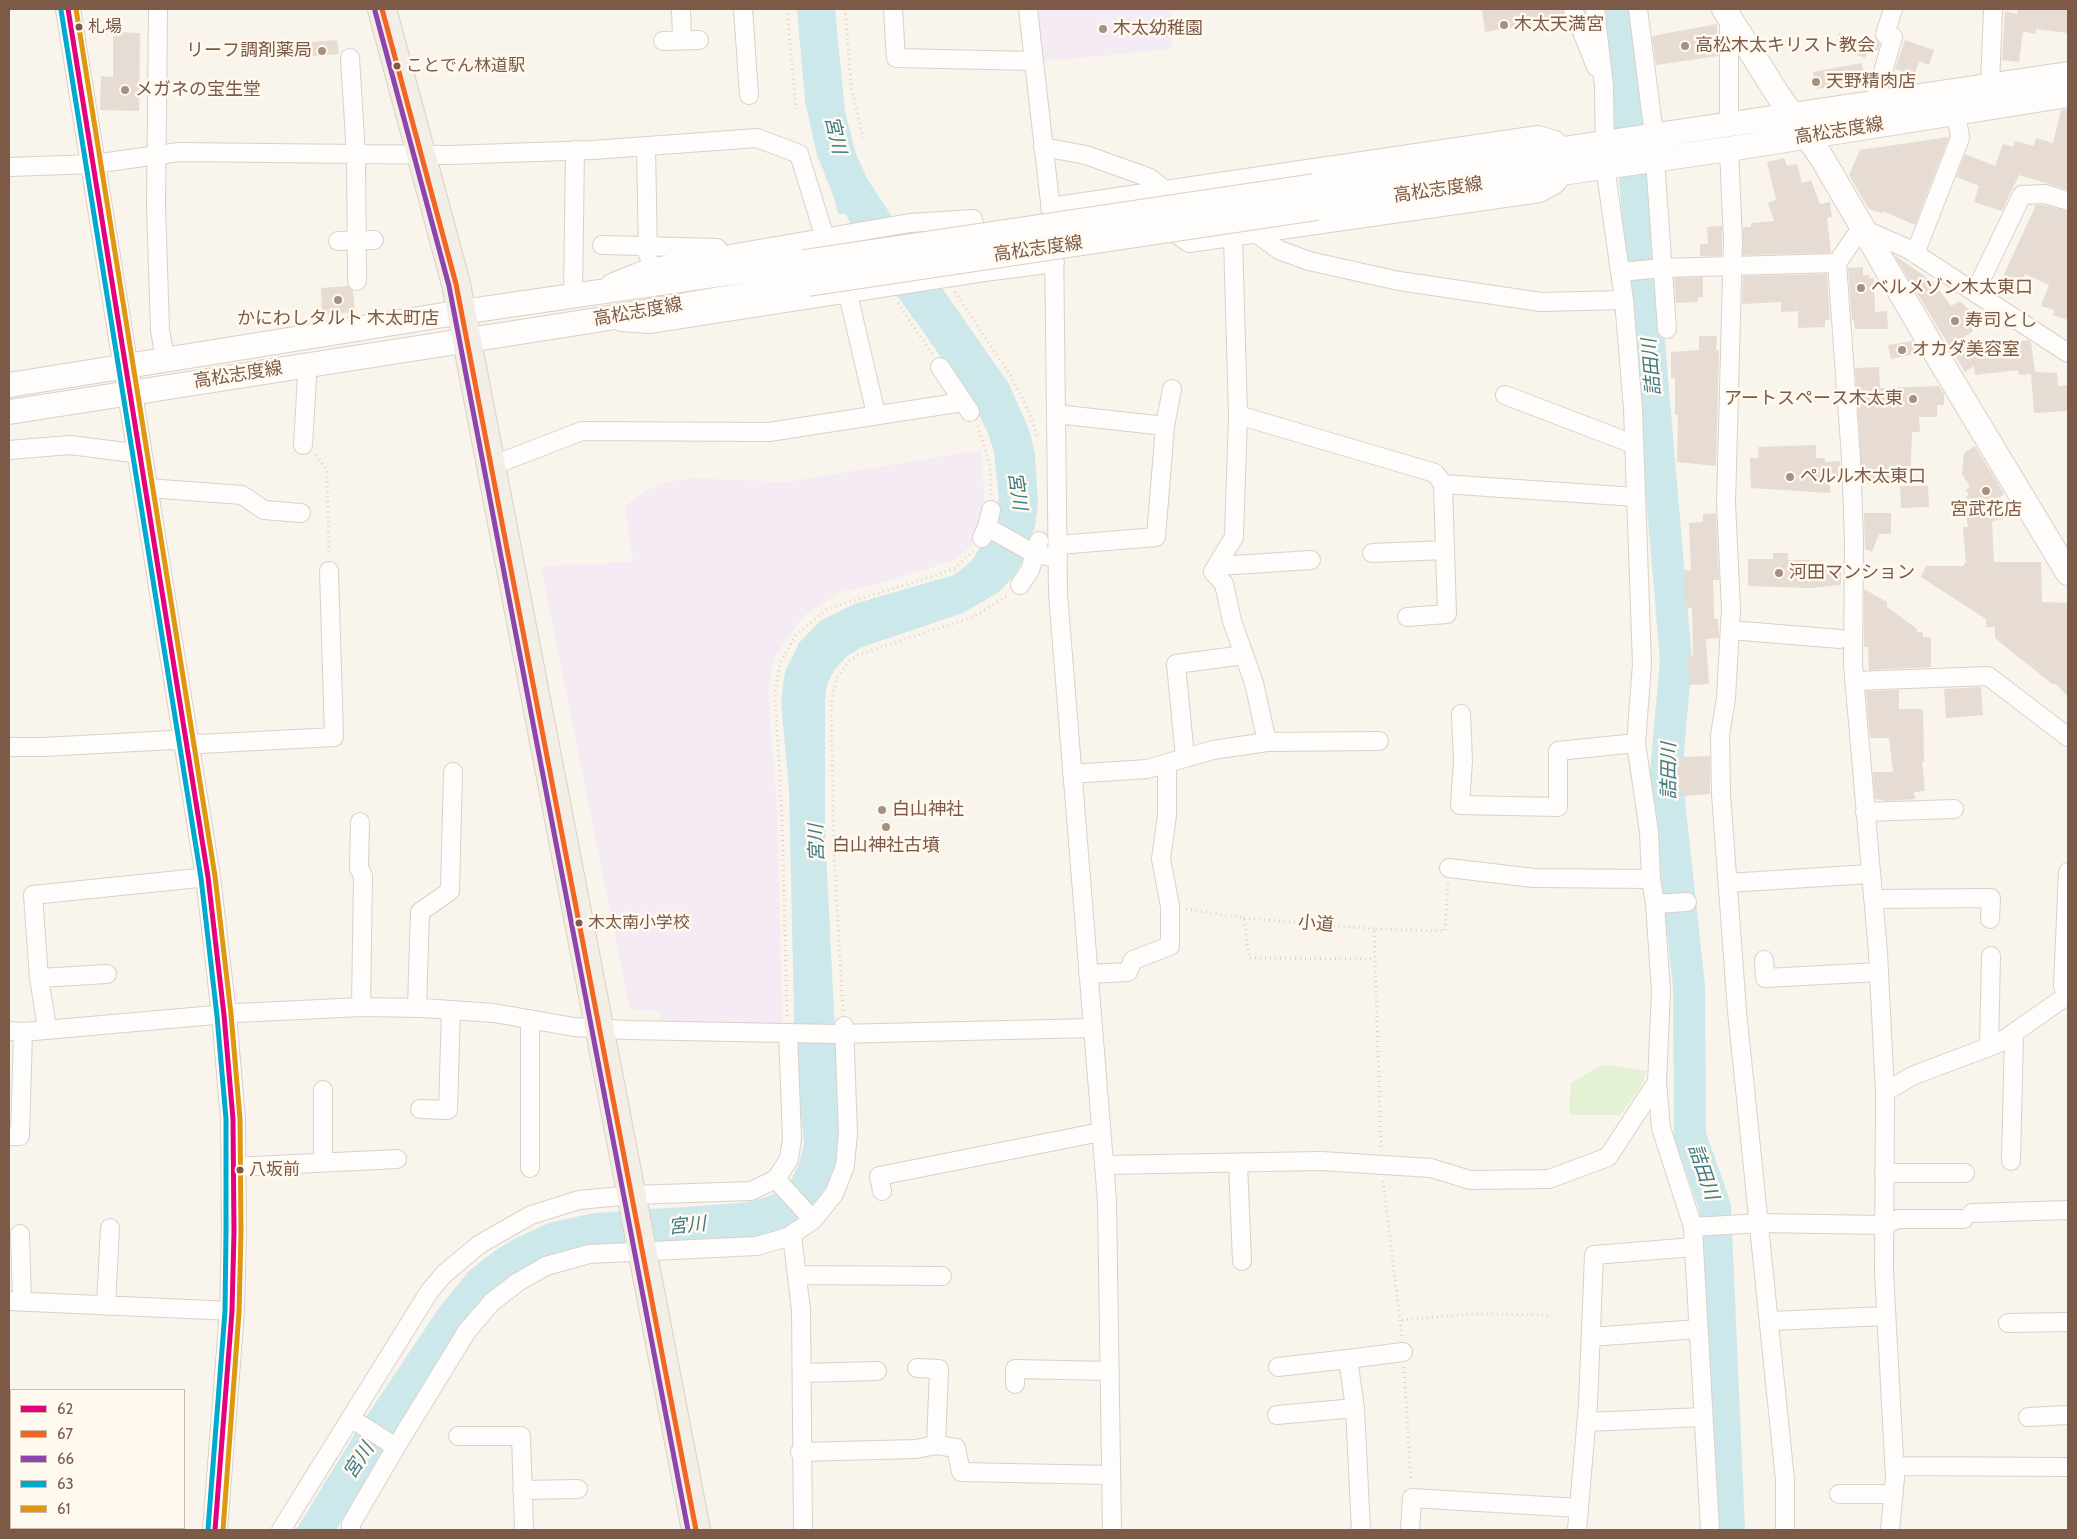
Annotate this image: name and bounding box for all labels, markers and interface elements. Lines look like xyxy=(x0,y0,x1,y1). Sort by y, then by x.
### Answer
place label: 木太天満宮 xyxy=(1514,14,1604,36)
place label: 札場 xyxy=(88,17,122,37)
place label: 木太幼稚園 xyxy=(1113,18,1203,40)
marker: 木太天満宮 xyxy=(1498,19,1510,31)
marker: 札場 xyxy=(74,22,84,32)
marker: 木太幼稚園 xyxy=(1097,23,1109,35)
place label: 高松木太キリスト教会 xyxy=(1695,35,1875,57)
place label: リーフ調剤薬局 xyxy=(186,40,312,62)
marker: 高松木太キリスト教会 xyxy=(1679,40,1691,52)
marker: リーフ調剤薬局 xyxy=(316,45,328,57)
place label: ことでん林道駅 xyxy=(406,56,525,76)
marker: ことでん林道駅 xyxy=(392,61,402,71)
place label: 天野精肉店 xyxy=(1826,71,1916,93)
marker: 天野精肉店 xyxy=(1810,76,1822,88)
place label: メガネの宝生堂 xyxy=(135,79,261,101)
marker: メガネの宝生堂 xyxy=(119,84,131,96)
street label: 高松志度線 xyxy=(1793,113,1885,149)
water label: 宮川 xyxy=(820,114,850,156)
street label: 高松志度線 xyxy=(1392,173,1484,207)
street label: 高松志度線 xyxy=(992,232,1084,266)
place label: ベルメゾン木太東口 xyxy=(1871,277,2033,299)
marker: ベルメゾン木太東口 xyxy=(1855,282,1867,294)
marker: かにわしタルト 木太町店 xyxy=(332,294,344,306)
street label: 高松志度線 xyxy=(592,294,684,330)
place label: かにわしタルト 木太町店 xyxy=(237,308,439,330)
place label: 寿司とし xyxy=(1965,310,2037,332)
marker: 寿司とし xyxy=(1949,315,1961,327)
water label: 詰田川 xyxy=(1638,338,1666,396)
place label: オカダ美容室 xyxy=(1912,339,2020,361)
marker: オカダ美容室 xyxy=(1896,344,1908,356)
street label: 高松志度線 xyxy=(192,357,284,393)
place label: アートスペース木太東 xyxy=(1724,388,1903,410)
marker: アートスペース木太東 xyxy=(1907,393,1919,405)
place label: ペルル木太東口 xyxy=(1800,466,1926,488)
water label: 宮川 xyxy=(1003,471,1031,511)
marker: ペルル木太東口 xyxy=(1784,471,1796,483)
marker: 宮武花店 xyxy=(1980,485,1992,497)
place label: 宮武花店 xyxy=(1950,499,2022,521)
place label: 河田マンション xyxy=(1789,562,1915,584)
marker: 河田マンション xyxy=(1773,567,1785,579)
water label: 詰田川 xyxy=(1658,743,1680,799)
place label: 白山神社 xyxy=(892,799,964,821)
marker: 白山神社 xyxy=(876,804,888,816)
marker: 白山神社古墳 xyxy=(880,821,892,833)
water label: 宮川 xyxy=(805,824,829,862)
place label: 白山神社古墳 xyxy=(832,835,940,857)
street label: 小道 xyxy=(1297,912,1335,936)
place label: 木太南小学校 xyxy=(588,913,690,933)
marker: 木太南小学校 xyxy=(574,918,584,928)
water label: 詰田川 xyxy=(1683,1141,1723,1203)
place label: 八坂前 xyxy=(249,1160,300,1180)
marker: 八坂前 xyxy=(235,1165,245,1175)
water label: 宮川 xyxy=(667,1213,707,1239)
legend xyxy=(10,1389,185,1529)
text: 62 xyxy=(57,1400,73,1418)
text: 67 xyxy=(57,1425,73,1443)
water label: 宮川 xyxy=(339,1439,379,1483)
text: 66 xyxy=(57,1450,74,1468)
text: 63 xyxy=(57,1475,74,1493)
text: 61 xyxy=(57,1500,70,1518)

